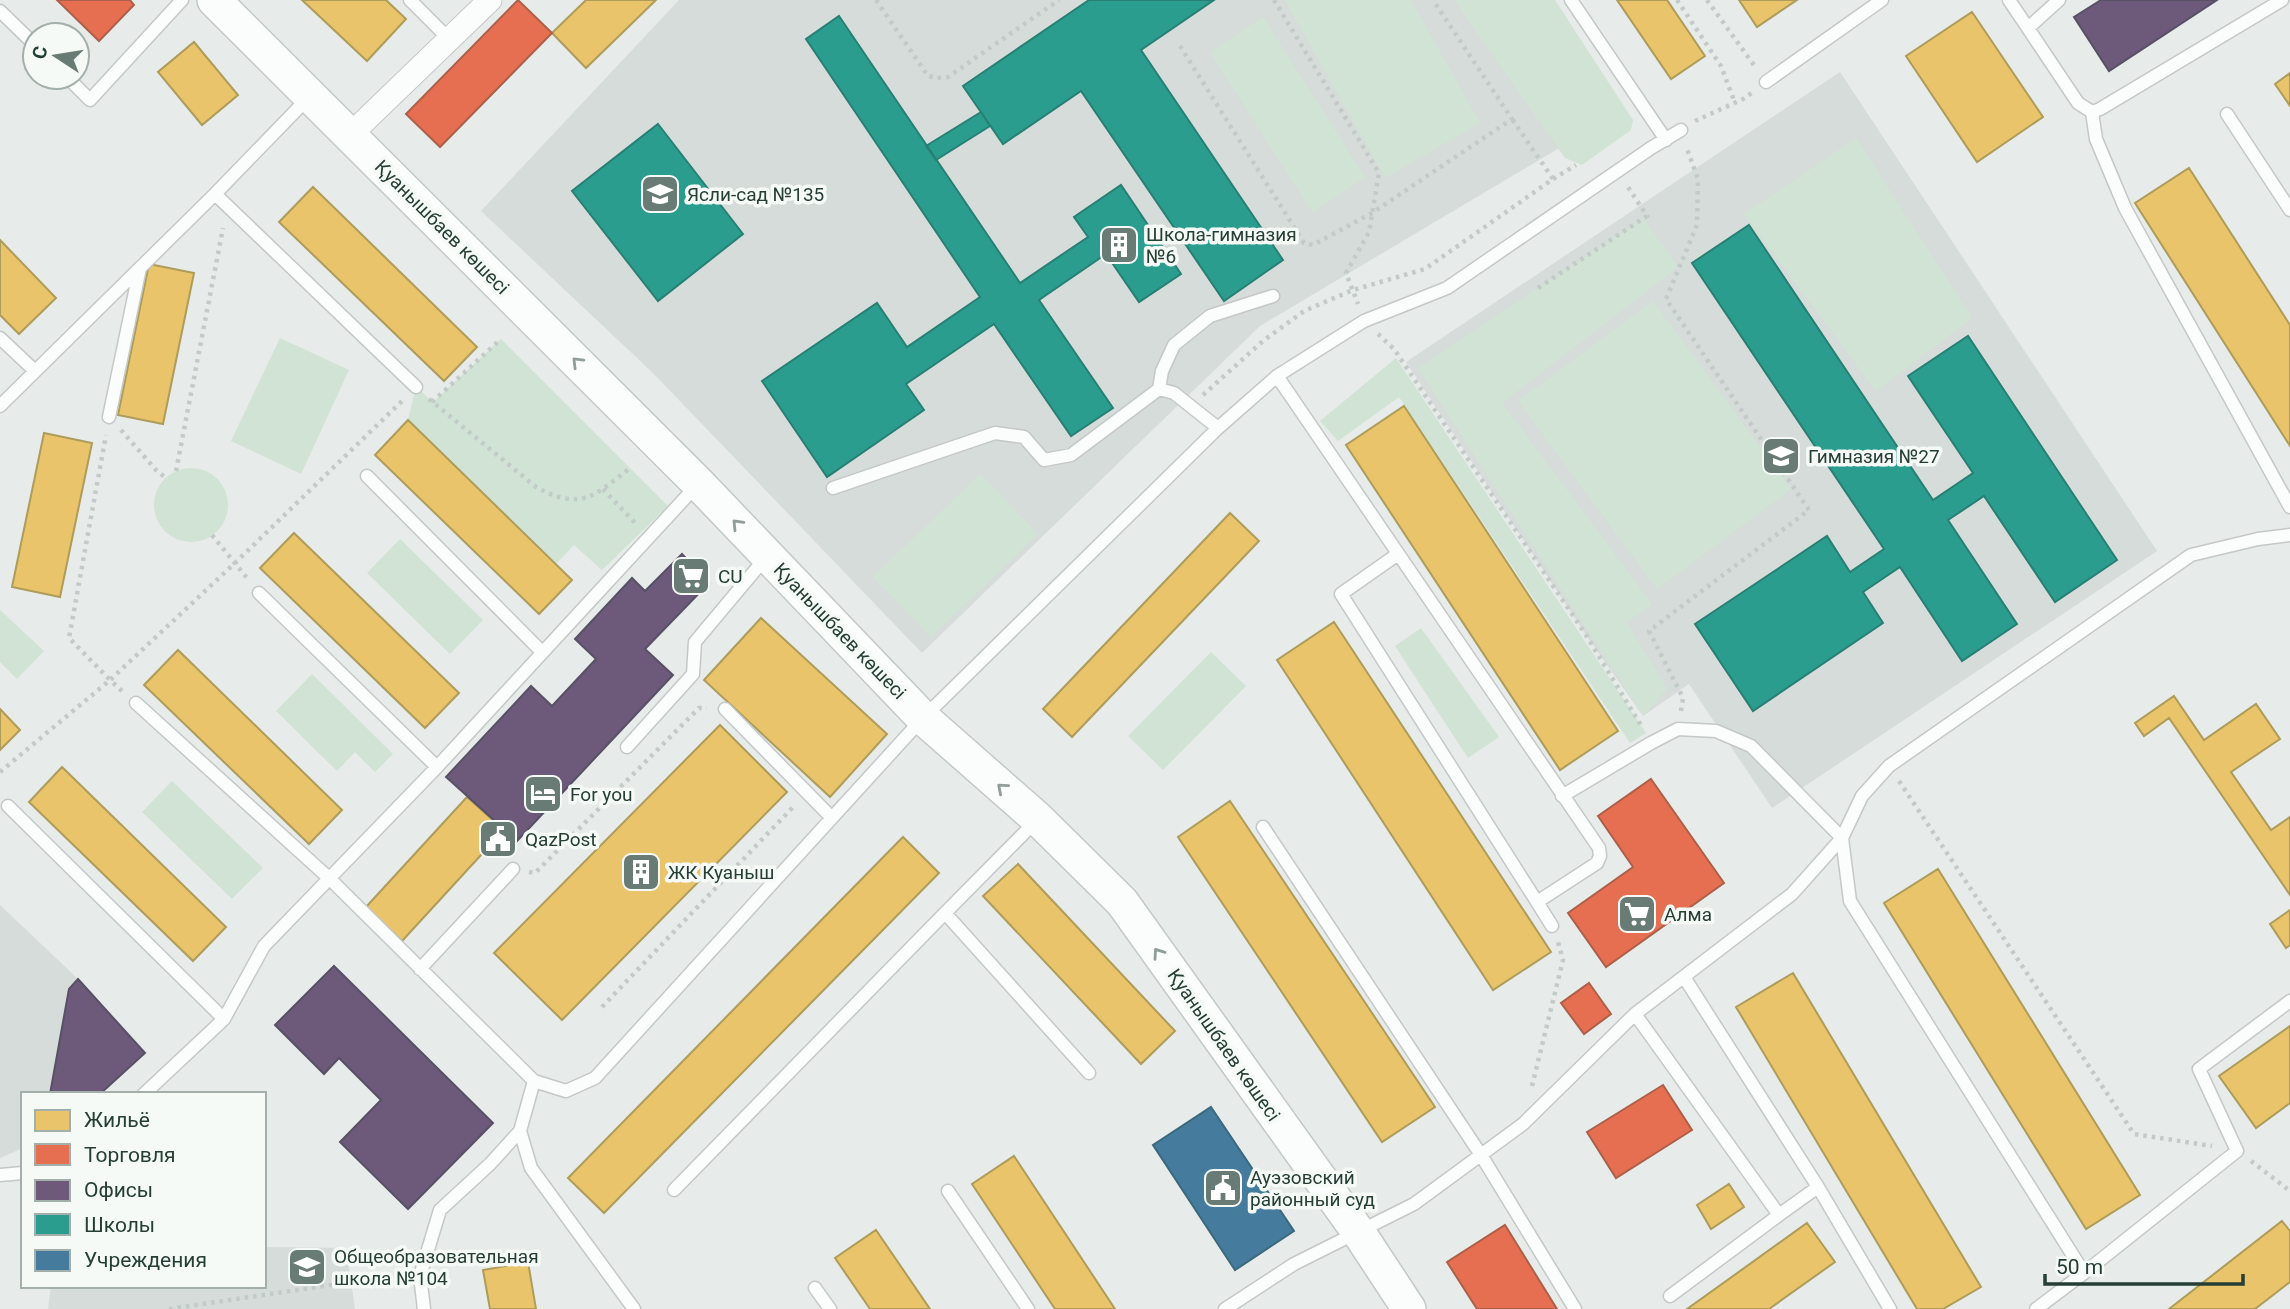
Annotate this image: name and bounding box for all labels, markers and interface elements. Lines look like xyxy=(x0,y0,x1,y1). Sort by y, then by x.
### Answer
north arrow xyxy=(21,21,91,91)
text: С xyxy=(27,44,52,61)
street label: Қуанышбаев көшесі xyxy=(370,155,514,299)
school or university icon: Ясли-сад №135 xyxy=(639,173,681,215)
place label: Ясли-сад №135 xyxy=(687,183,824,206)
place label: Школа-гимназия №6 xyxy=(1146,223,1297,268)
building icon: Школа-гимназия №6 xyxy=(1098,224,1140,266)
one-way arrow xyxy=(573,358,586,371)
school or university icon: Гимназия №27 xyxy=(1760,435,1802,477)
place label: Гимназия №27 xyxy=(1808,445,1940,468)
one-way arrow xyxy=(733,519,746,532)
supermarket icon: CU xyxy=(670,555,712,597)
street label: Қуанышбаев көшесі xyxy=(769,558,911,704)
place label: CU xyxy=(718,565,743,588)
hotel icon: For you xyxy=(522,773,564,815)
place label: For you xyxy=(570,783,632,806)
one-way arrow xyxy=(998,784,1011,796)
public building icon: QazPost xyxy=(477,818,519,860)
place label: QazPost xyxy=(525,828,597,851)
building icon: ЖК Куаныш xyxy=(620,851,662,893)
place label: ЖК Куаныш xyxy=(668,861,774,884)
supermarket icon: Алма xyxy=(1616,893,1658,935)
place label: Алма xyxy=(1664,903,1712,926)
one-way arrow xyxy=(1154,948,1167,961)
street label: Қуанышбаев көшесі xyxy=(1163,964,1285,1126)
legend xyxy=(21,1092,266,1288)
text: Жильё xyxy=(84,1108,150,1132)
text: Торговля xyxy=(84,1143,176,1167)
place label: Ауэзовский районный суд xyxy=(1250,1166,1375,1211)
public building icon: Ауэзовский районный суд xyxy=(1202,1167,1244,1209)
text: Офисы xyxy=(84,1178,153,1202)
text: Школы xyxy=(84,1213,155,1237)
scale bar xyxy=(2045,1242,2243,1286)
place label: Общеобразовательная школа №104 xyxy=(334,1245,539,1290)
school or university icon: Общеобразовательная школа №104 xyxy=(286,1246,328,1288)
text: Учреждения xyxy=(84,1248,207,1272)
text: 50 m xyxy=(2056,1255,2103,1279)

